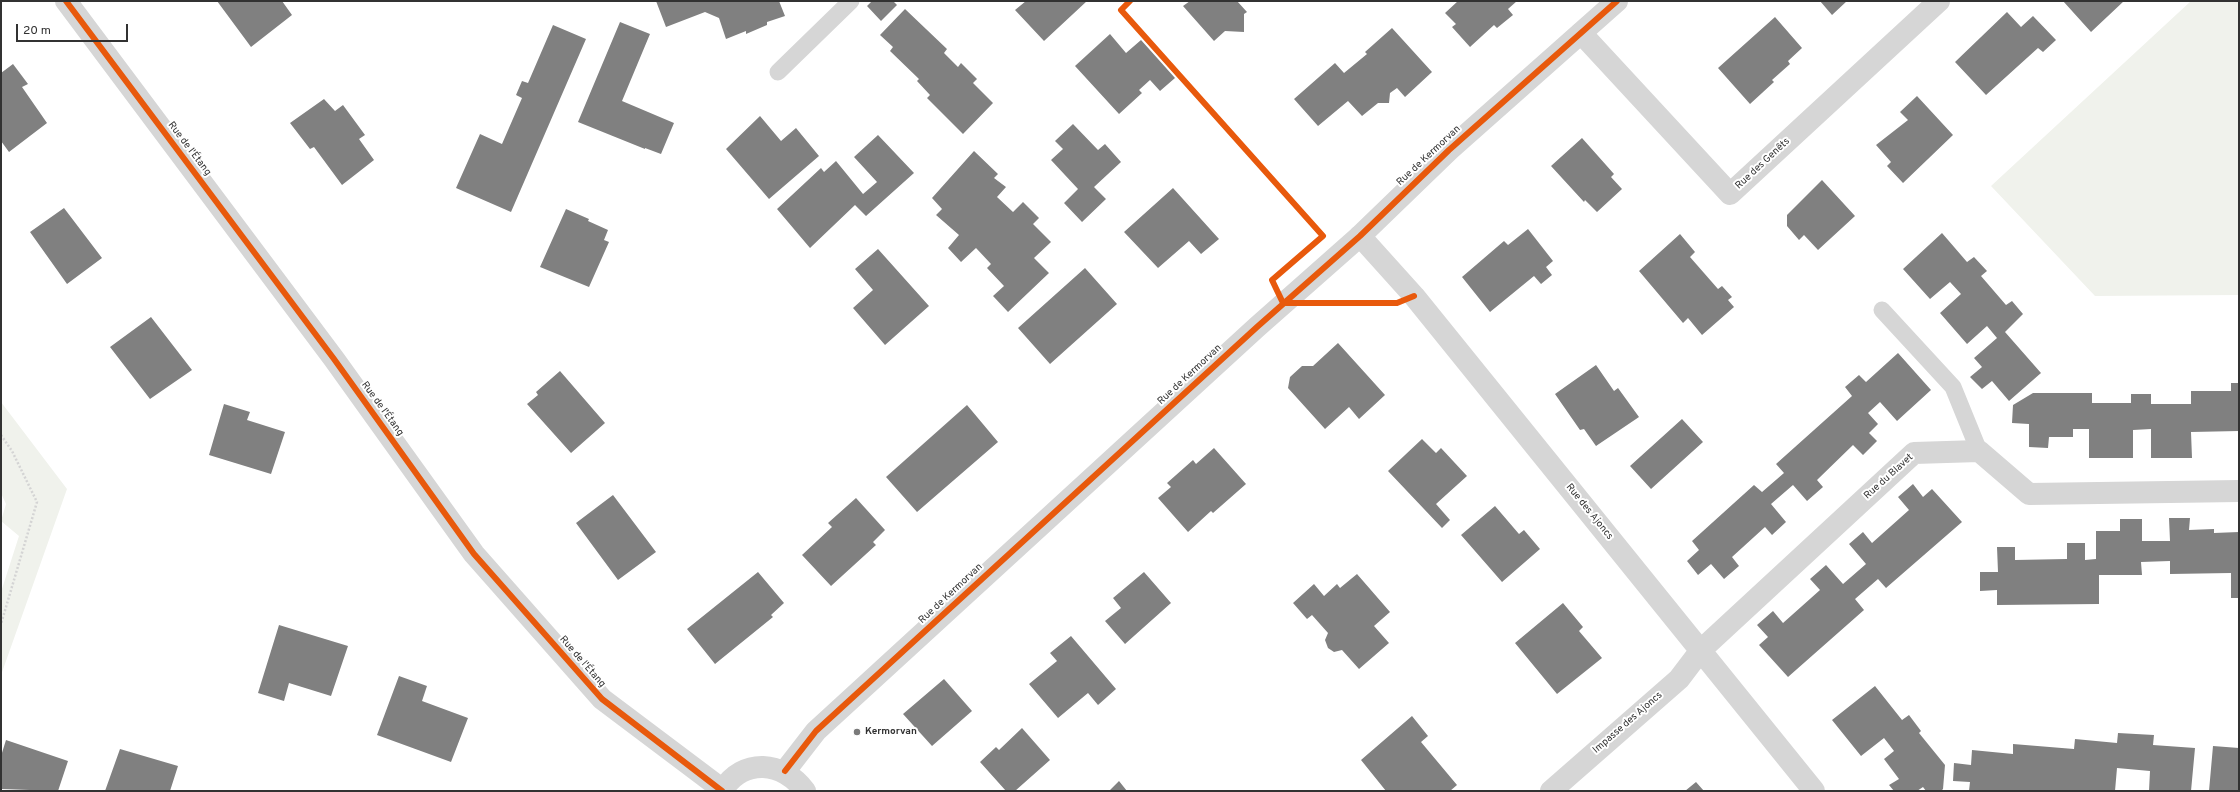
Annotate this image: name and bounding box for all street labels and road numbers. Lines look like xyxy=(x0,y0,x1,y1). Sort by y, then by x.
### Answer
street label: Rue de l'Étang xyxy=(165,120,213,178)
street label: Rue de Kermorvan xyxy=(1395,123,1463,189)
street label: Rue des Genêts xyxy=(1733,136,1793,192)
street label: Rue de Kermorvan xyxy=(1156,342,1224,408)
street label: Rue de l'Étang xyxy=(358,379,406,439)
street label: Rue du Blavet xyxy=(1862,452,1916,502)
street label: Rue des Ajoncs xyxy=(1563,482,1615,542)
street label: Rue de Kermorvan xyxy=(917,561,985,627)
street label: Rue de l'Étang xyxy=(556,634,608,690)
street label: Impasse des Ajoncs xyxy=(1591,690,1665,756)

